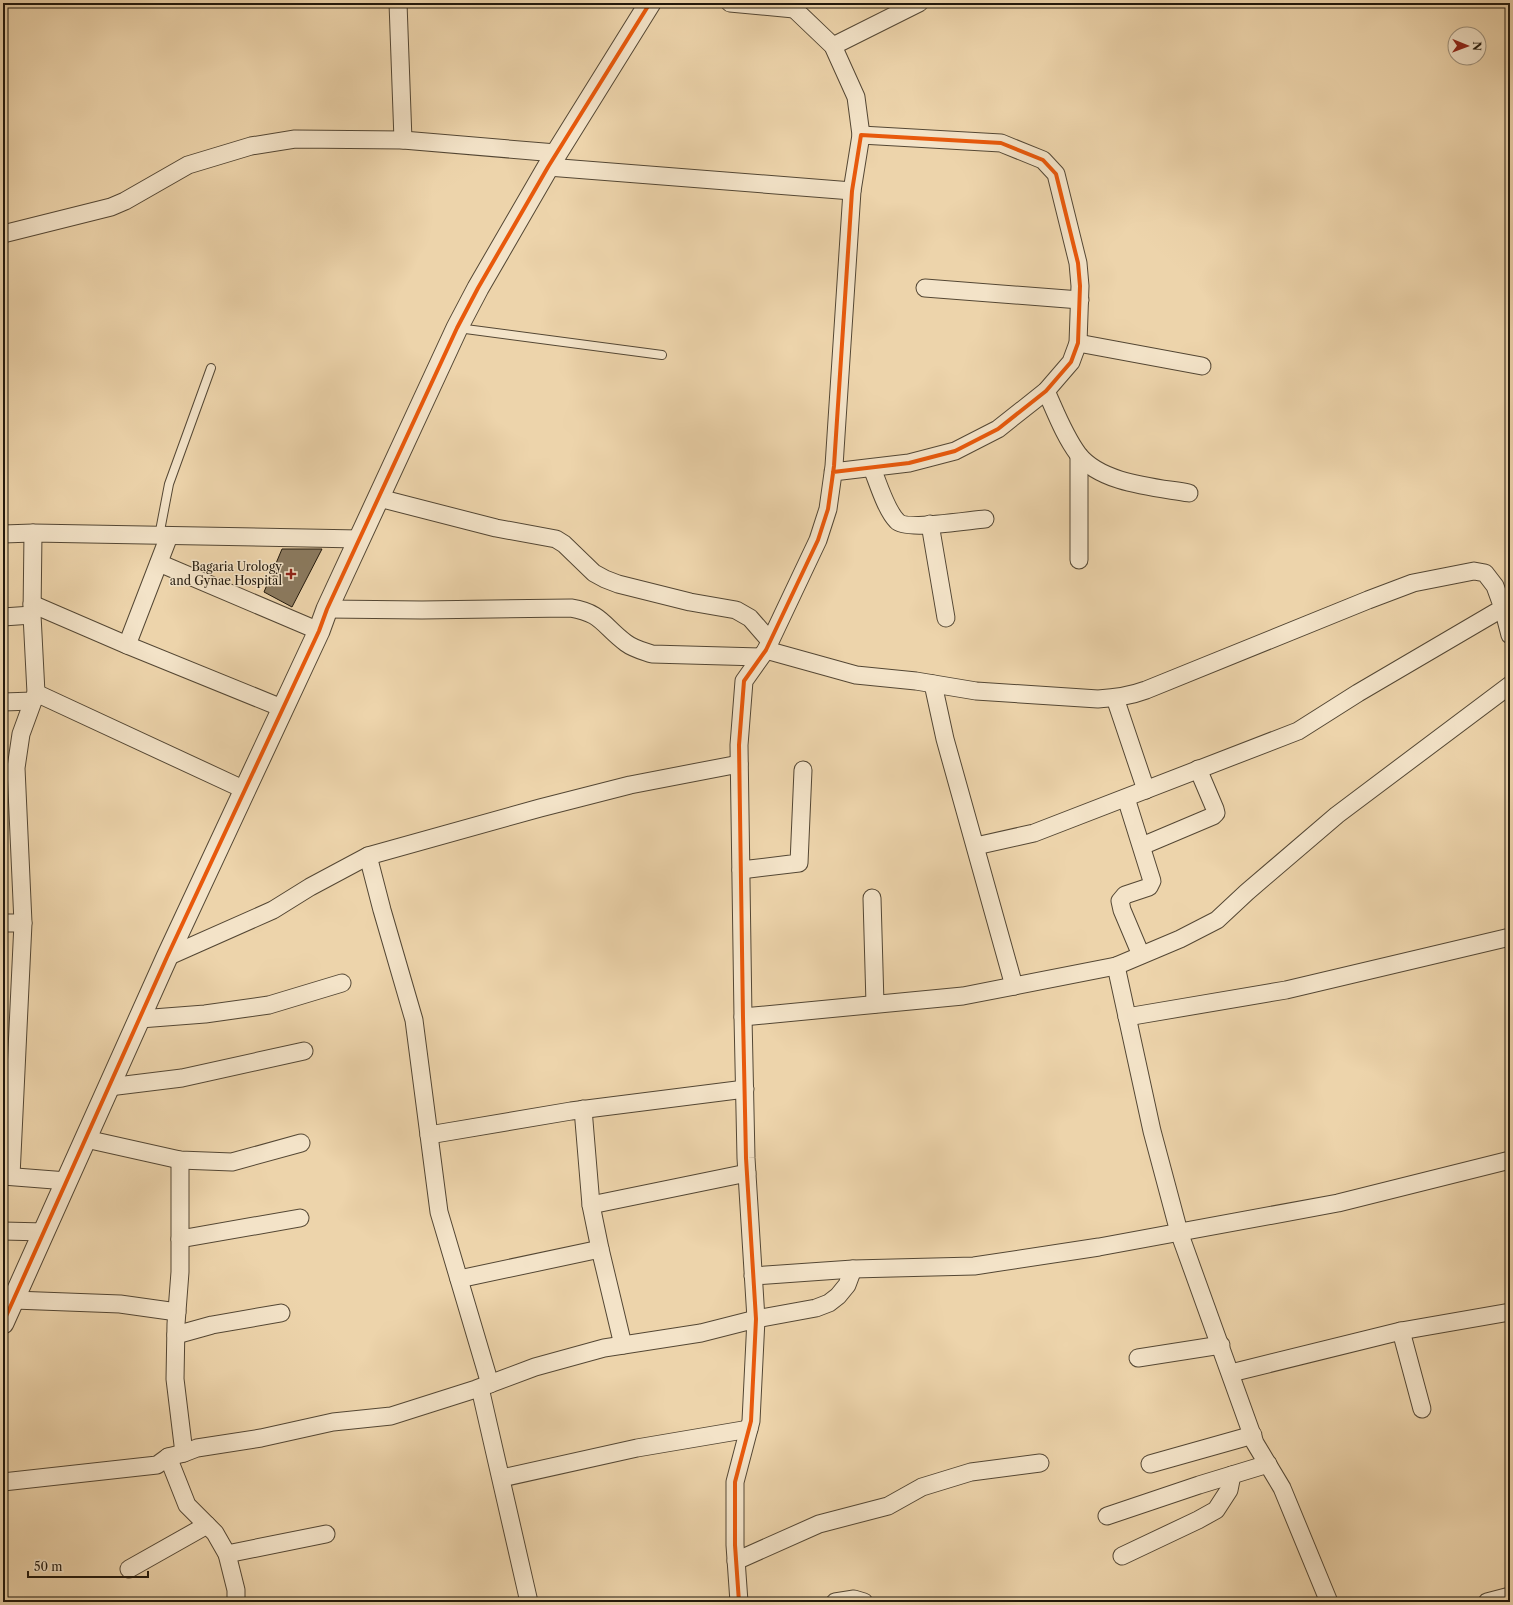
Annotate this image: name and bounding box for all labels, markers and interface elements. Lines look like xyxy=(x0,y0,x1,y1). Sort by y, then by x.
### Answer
north arrow xyxy=(1447,26,1487,66)
text: N xyxy=(1470,41,1484,52)
place label: Bagaria Urology and Gynae Hospital xyxy=(170,559,282,588)
marker: Bagaria Urology and Gynae Hospital xyxy=(285,568,297,580)
scale bar xyxy=(28,1553,148,1579)
text: 50 m xyxy=(34,1559,63,1574)

